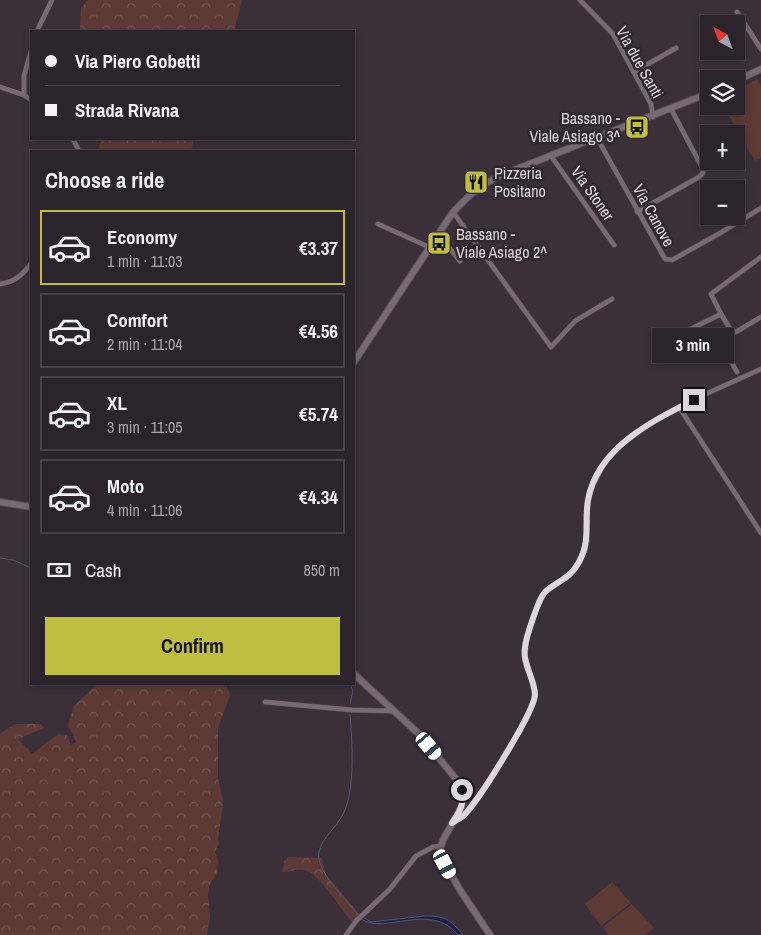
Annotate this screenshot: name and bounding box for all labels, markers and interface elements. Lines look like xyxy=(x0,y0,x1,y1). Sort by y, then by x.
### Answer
north arrow xyxy=(700,15,745,60)
map controls xyxy=(700,15,745,225)
street label: Via due Santi xyxy=(611,22,669,102)
text: Via Piero Gobetti xyxy=(75,48,200,74)
button: layers xyxy=(700,70,745,115)
text: Strada Rivana xyxy=(75,97,179,123)
place label: Bassano - Viale Asiago 3^ xyxy=(529,107,621,147)
bus stop icon: Bassano - Viale Asiago 3^ xyxy=(624,114,650,140)
button: + xyxy=(700,125,745,170)
street label: Via Stoner xyxy=(566,161,620,225)
place label: Pizzeria Positano xyxy=(494,162,546,202)
text: Choose a ride xyxy=(45,165,164,195)
restaurant icon: Pizzeria Positano xyxy=(463,169,489,195)
street label: Via Canove xyxy=(628,180,680,250)
button: − xyxy=(700,180,745,225)
place label: Bassano - Viale Asiago 2^ xyxy=(456,223,547,263)
text: Economy xyxy=(107,224,177,250)
icon: car xyxy=(47,225,92,270)
bus stop icon: Bassano - Viale Asiago 2^ xyxy=(426,230,452,256)
text: €3.37 xyxy=(299,235,338,261)
text: 1 min · 11:03 xyxy=(107,250,183,272)
text: Comfort xyxy=(107,307,168,333)
icon: car xyxy=(47,308,92,353)
text: €4.56 xyxy=(299,318,338,344)
callout: 3 min xyxy=(653,328,735,362)
text: 2 min · 11:04 xyxy=(107,333,183,355)
text: 3 min xyxy=(676,334,710,356)
route end xyxy=(683,389,705,411)
text: XL xyxy=(107,390,127,416)
icon: car xyxy=(47,391,92,436)
text: €5.74 xyxy=(299,401,338,427)
text: 3 min · 11:05 xyxy=(107,416,183,438)
text: Moto xyxy=(107,473,144,499)
icon: car xyxy=(47,474,92,519)
text: €4.34 xyxy=(299,484,338,510)
text: 4 min · 11:06 xyxy=(107,499,183,521)
icon: cash xyxy=(45,556,73,584)
text: Cash xyxy=(85,557,121,583)
text: 850 m xyxy=(304,559,340,581)
button: Confirm xyxy=(45,617,340,675)
car xyxy=(413,730,444,762)
route start xyxy=(451,779,473,801)
car xyxy=(431,847,458,881)

